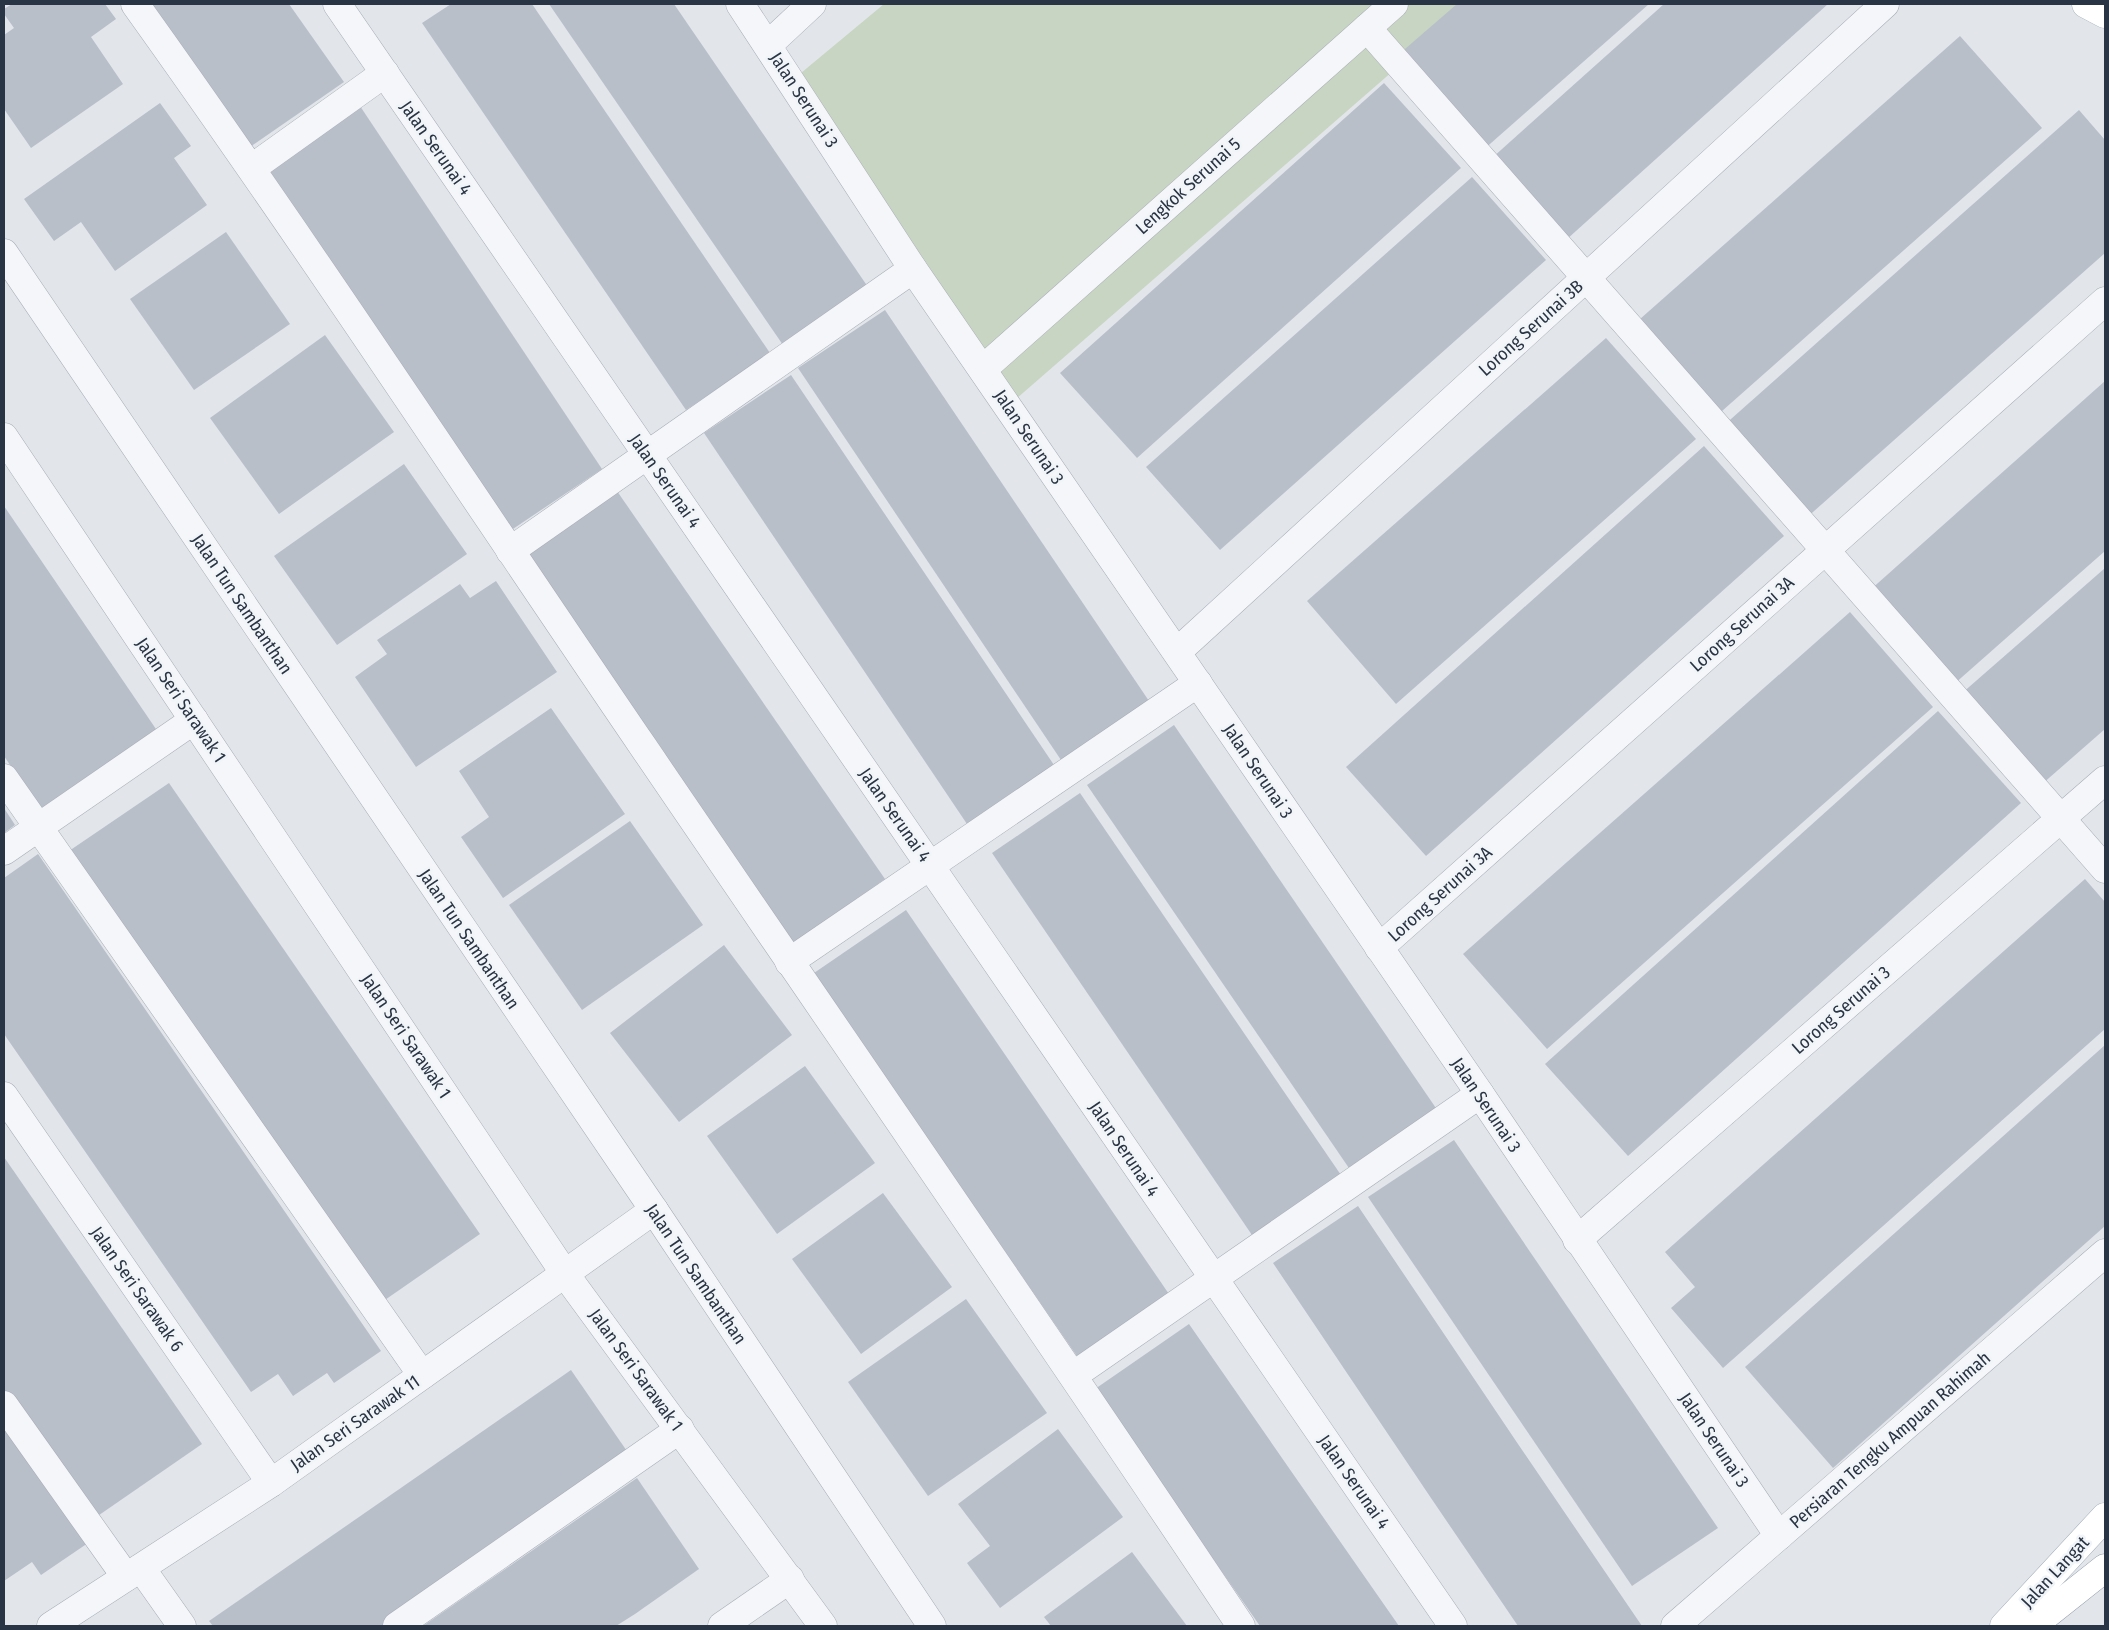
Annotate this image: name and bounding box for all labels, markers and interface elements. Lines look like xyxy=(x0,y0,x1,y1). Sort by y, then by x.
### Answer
street label: Jalan Serunai 3 xyxy=(765,48,843,152)
street label: Jalan Serunai 4 xyxy=(395,97,477,200)
street label: Lengkok Serunai 5 xyxy=(1131,133,1245,239)
street label: Lorong Serunai 3B xyxy=(1474,275,1588,381)
street label: Jalan Serunai 3 xyxy=(989,385,1069,489)
street label: Jalan Serunai 4 xyxy=(624,430,706,533)
street label: Jalan Tun Sambanthan xyxy=(187,530,297,678)
street label: Lorong Serunai 3A xyxy=(1685,571,1799,677)
street label: Jalan Seri Sarawak 1 xyxy=(131,633,231,767)
street label: Jalan Serunai 3 xyxy=(1218,719,1298,823)
street label: Jalan Serunai 4 xyxy=(854,764,936,867)
street label: Lorong Serunai 3A xyxy=(1383,841,1497,947)
street label: Jalan Tun Sambanthan xyxy=(414,865,524,1013)
street label: Lorong Serunai 3 xyxy=(1787,961,1895,1059)
street label: Jalan Seri Sarawak 1 xyxy=(356,969,456,1103)
street label: Jalan Serunai 3 xyxy=(1446,1053,1526,1157)
street label: Jalan Serunai 4 xyxy=(1084,1097,1164,1201)
street label: Jalan Tun Sambanthan xyxy=(641,1200,751,1348)
street label: Jalan Seri Sarawak 6 xyxy=(86,1222,188,1356)
street label: Jalan Seri Sarawak 1 xyxy=(584,1305,688,1435)
street label: Persiaran Tengku Ampuan Rahimah xyxy=(1785,1347,1995,1533)
street label: Jalan Seri Sarawak 11 xyxy=(286,1370,424,1476)
street label: Jalan Serunai 3 xyxy=(1674,1388,1754,1492)
street label: Jalan Serunai 4 xyxy=(1313,1431,1395,1534)
street label: Jalan Langat xyxy=(2016,1532,2094,1612)

